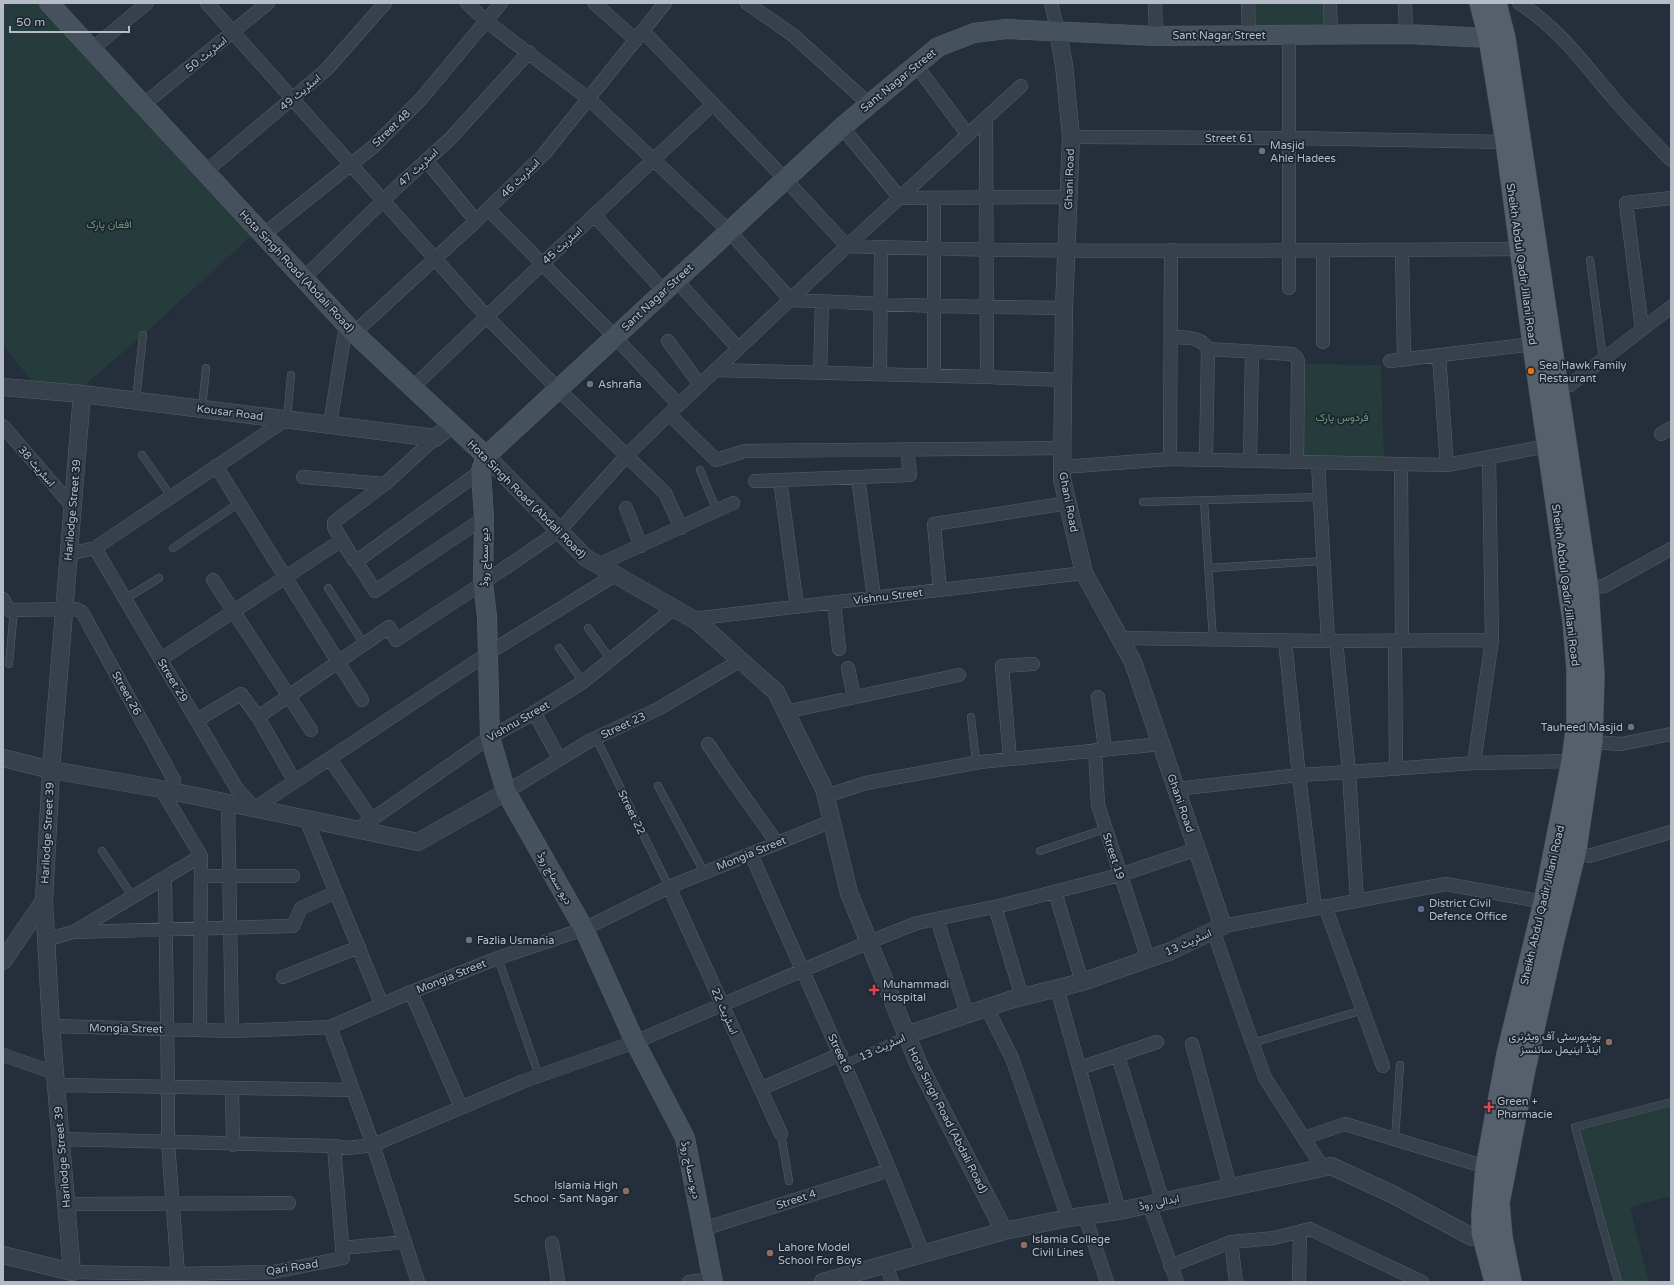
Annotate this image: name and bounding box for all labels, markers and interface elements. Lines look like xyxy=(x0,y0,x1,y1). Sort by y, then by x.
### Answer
scale bar xyxy=(10,8,129,34)
text: 50 m xyxy=(16,15,45,29)
street label: Sant Nagar Street xyxy=(1172,29,1266,42)
street label: اسٹریٹ 50 xyxy=(183,34,230,75)
street label: Sant Nagar Street xyxy=(858,46,939,115)
street label: اسٹریٹ 49 xyxy=(277,71,323,113)
street label: Street 48 xyxy=(370,107,413,150)
street label: Street 61 xyxy=(1205,132,1253,145)
place label: Masjid Ahle Hadees xyxy=(1270,139,1336,165)
street label: اسٹریٹ 47 xyxy=(396,146,441,189)
marker: Masjid Ahle Hadees xyxy=(1257,146,1267,156)
street label: Ghani Road xyxy=(1062,148,1077,210)
street label: اسٹریٹ 46 xyxy=(498,156,542,200)
street label: Sheikh Abdul Qadir Jillani Road xyxy=(1504,182,1539,346)
street label: Hota Singh Road (Abdali Road) xyxy=(237,208,357,335)
park label: افغان پارک xyxy=(86,218,132,232)
street label: اسٹریٹ 45 xyxy=(540,224,585,267)
street label: Sant Nagar Street xyxy=(619,261,696,334)
place label: Sea Hawk Family Restaurant xyxy=(1539,359,1627,385)
marker: Sea Hawk Family Restaurant xyxy=(1526,366,1536,376)
place label: Ashrafia xyxy=(598,378,642,391)
marker: Ashrafia xyxy=(585,379,595,389)
street label: Kousar Road xyxy=(196,402,264,423)
park label: فردوس پارک xyxy=(1315,411,1369,425)
street label: Hota Singh Road (Abdali Road) xyxy=(465,437,589,561)
street label: اسٹریٹ 38 xyxy=(15,443,58,489)
street label: Harilodge Street 39 xyxy=(62,459,83,561)
street label: Ghani Road xyxy=(1056,471,1081,533)
street label: Sheikh Abdul Qadir Jillani Road xyxy=(1549,503,1582,667)
street label: دیو سماج روڈ xyxy=(478,528,492,586)
street label: Vishnu Street xyxy=(853,586,924,607)
street label: Street 29 xyxy=(155,656,191,704)
street label: Street 26 xyxy=(109,669,144,718)
street label: Vishnu Street xyxy=(485,698,552,745)
street label: Street 23 xyxy=(599,709,648,742)
place label: Tauheed Masjid xyxy=(1541,721,1623,734)
marker: Tauheed Masjid xyxy=(1626,722,1636,732)
street label: Ghani Road xyxy=(1164,772,1197,834)
street label: Harilodge Street 39 xyxy=(38,782,57,884)
street label: Street 22 xyxy=(615,788,648,837)
street label: Sheikh Abdul Qadir Jillani Road xyxy=(1518,824,1567,986)
street label: Street 19 xyxy=(1100,831,1127,881)
street label: Mongia Street xyxy=(714,834,788,873)
street label: دیو سماج روڈ xyxy=(533,850,575,907)
place label: District Civil Defence Office xyxy=(1429,897,1507,923)
marker: District Civil Defence Office xyxy=(1416,904,1426,914)
street label: اسٹریٹ 13 xyxy=(1163,926,1213,958)
place label: Fazlia Usmania xyxy=(477,934,554,947)
marker: Fazlia Usmania xyxy=(464,935,474,945)
street label: Mongia Street xyxy=(414,957,488,996)
place label: Muhammadi Hospital xyxy=(883,978,949,1004)
marker: Muhammadi Hospital xyxy=(868,984,880,996)
street label: اسٹریٹ 22 xyxy=(709,986,741,1036)
street label: Mongia Street xyxy=(89,1021,163,1036)
place label: یونیورسٹی آف ویٹرنری اینڈ اینیمل سائنسز xyxy=(1509,1030,1601,1056)
street label: اسٹریٹ 13 xyxy=(857,1031,907,1064)
street label: Street 6 xyxy=(825,1032,854,1075)
marker: یونیورسٹی آف ویٹرنری اینڈ اینیمل سائنسز xyxy=(1604,1037,1614,1047)
street label: Hota Singh Road (Abdali Road) xyxy=(905,1045,990,1195)
place label: Green + Pharmacie xyxy=(1497,1095,1553,1121)
marker: Green + Pharmacie xyxy=(1484,1102,1494,1112)
street label: Harilodge Street 39 xyxy=(52,1106,73,1208)
street label: دیو سماج روڈ xyxy=(677,1140,703,1200)
place label: Islamia High School - Sant Nagar xyxy=(513,1179,619,1205)
marker: Islamia High School - Sant Nagar xyxy=(621,1186,631,1196)
street label: Street 4 xyxy=(775,1187,818,1212)
street label: ابدالی روڈ xyxy=(1138,1192,1181,1213)
place label: Islamia College Civil Lines xyxy=(1032,1233,1110,1259)
marker: Islamia College Civil Lines xyxy=(1019,1240,1029,1250)
place label: Lahore Model School For Boys xyxy=(778,1241,862,1267)
marker: Lahore Model School For Boys xyxy=(765,1248,775,1258)
street label: Qari Road xyxy=(265,1257,319,1278)

